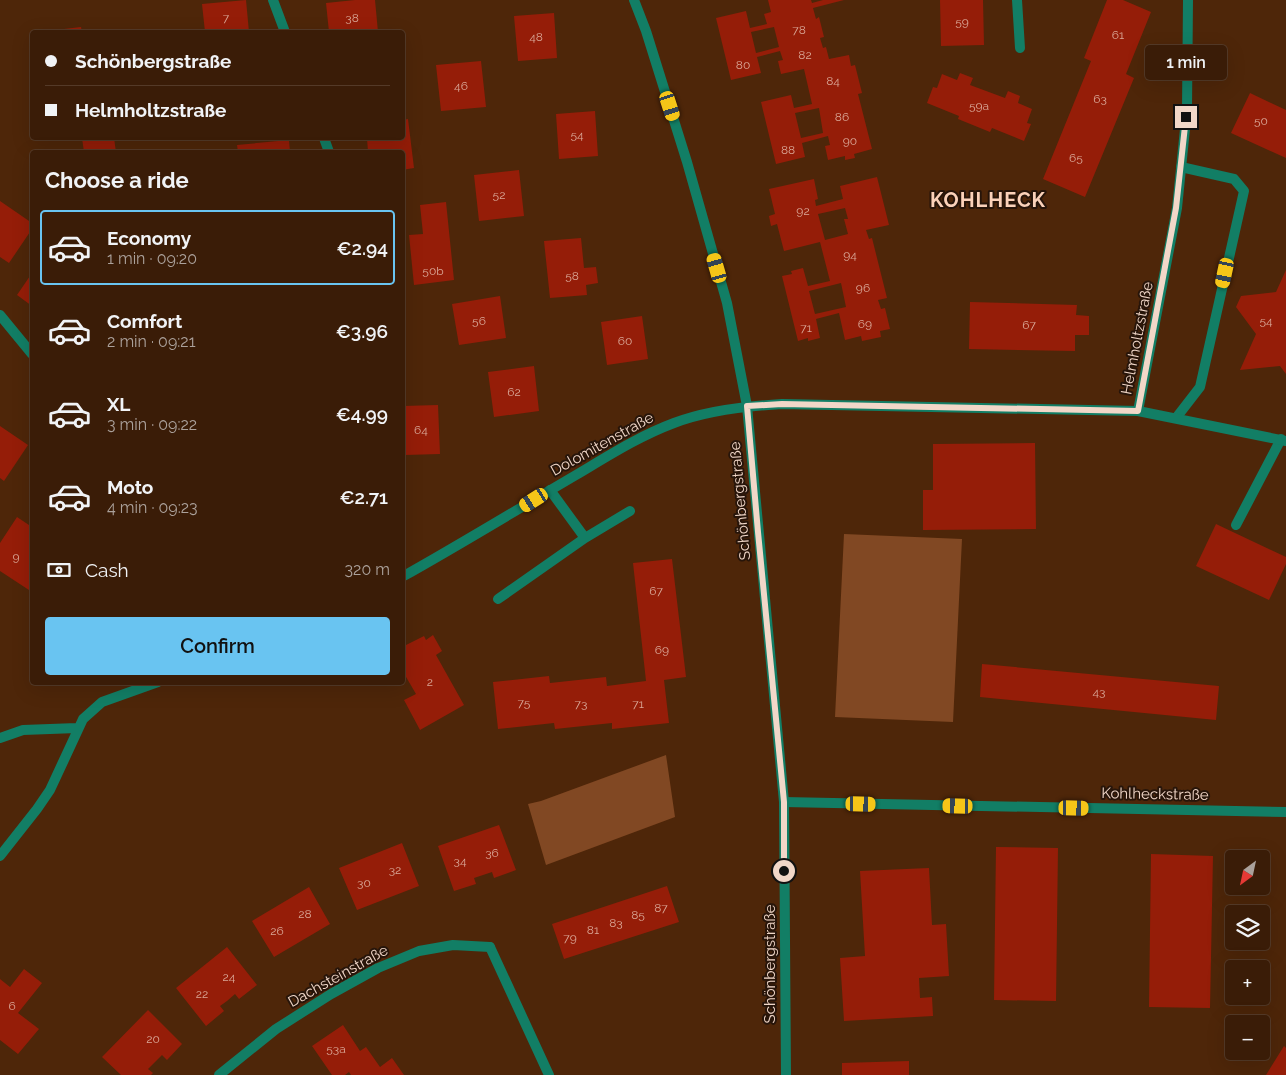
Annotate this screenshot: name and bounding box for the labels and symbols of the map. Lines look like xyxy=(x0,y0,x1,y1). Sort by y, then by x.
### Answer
house number: 7 xyxy=(223,11,230,25)
house number: 38 xyxy=(345,11,359,25)
house number: 59 xyxy=(955,15,969,29)
house number: 78 xyxy=(792,23,806,37)
house number: 61 xyxy=(1112,28,1124,42)
house number: 48 xyxy=(529,30,543,44)
callout: 1 min xyxy=(1145,44,1227,80)
house number: 82 xyxy=(798,48,812,62)
house number: 80 xyxy=(736,58,750,72)
house number: 84 xyxy=(826,74,840,88)
house number: 46 xyxy=(454,79,468,93)
car xyxy=(658,89,681,123)
house number: 63 xyxy=(1093,92,1107,106)
house number: 59a xyxy=(969,99,989,113)
route end xyxy=(1175,106,1197,128)
house number: 86 xyxy=(835,110,849,124)
house number: 50 xyxy=(1254,114,1268,128)
house number: 54 xyxy=(570,128,584,142)
house number: 90 xyxy=(843,134,857,148)
house number: 88 xyxy=(781,143,795,157)
house number: 65 xyxy=(1069,151,1083,165)
house number: 52 xyxy=(493,188,505,202)
district label: KOHLHECK xyxy=(930,188,1046,212)
house number: 92 xyxy=(796,204,810,218)
house number: 94 xyxy=(843,248,857,262)
car xyxy=(705,252,728,284)
car xyxy=(1214,257,1235,289)
house number: 50b xyxy=(422,264,444,278)
house number: 58 xyxy=(565,269,579,283)
street label: Helmholtzstraße xyxy=(1117,280,1157,396)
house number: 96 xyxy=(856,281,870,295)
house number: 56 xyxy=(472,314,486,328)
house number: 54 xyxy=(1259,314,1273,328)
house number: 69 xyxy=(858,317,872,331)
house number: 67 xyxy=(1022,318,1036,332)
house number: 71 xyxy=(800,321,812,335)
house number: 60 xyxy=(618,334,632,348)
house number: 62 xyxy=(507,385,521,399)
street label: Dolomitenstraße xyxy=(547,408,657,480)
house number: 64 xyxy=(414,423,428,437)
street label: Schönbergstraße xyxy=(726,441,754,561)
car xyxy=(517,486,550,514)
house number: 9 xyxy=(12,550,20,564)
house number: 67 xyxy=(649,584,663,598)
house number: 69 xyxy=(655,643,669,657)
house number: 2 xyxy=(427,675,433,689)
house number: 43 xyxy=(1093,685,1105,699)
house number: 75 xyxy=(518,696,531,710)
house number: 73 xyxy=(575,697,587,711)
house number: 71 xyxy=(632,697,644,711)
street label: Kohlheckstraße xyxy=(1101,784,1209,804)
car xyxy=(845,796,876,812)
car xyxy=(942,798,973,814)
car xyxy=(1058,800,1089,816)
house number: 36 xyxy=(485,846,499,860)
north arrow xyxy=(1225,850,1270,895)
house number: 34 xyxy=(454,854,467,868)
route start xyxy=(773,860,795,882)
house number: 32 xyxy=(389,863,401,877)
house number: 30 xyxy=(357,876,371,890)
house number: 87 xyxy=(654,901,668,915)
street label: Schönbergstraße xyxy=(761,904,779,1023)
house number: 28 xyxy=(298,907,312,921)
house number: 85 xyxy=(631,908,645,922)
house number: 83 xyxy=(609,916,623,930)
house number: 81 xyxy=(587,923,599,937)
house number: 26 xyxy=(270,924,284,938)
house number: 79 xyxy=(563,931,577,945)
street label: Dachsteinstraße xyxy=(285,941,391,1011)
house number: 24 xyxy=(223,970,236,984)
house number: 22 xyxy=(196,987,208,1001)
house number: 6 xyxy=(8,999,16,1013)
house number: 20 xyxy=(146,1032,160,1046)
house number: 53a xyxy=(326,1042,346,1056)

